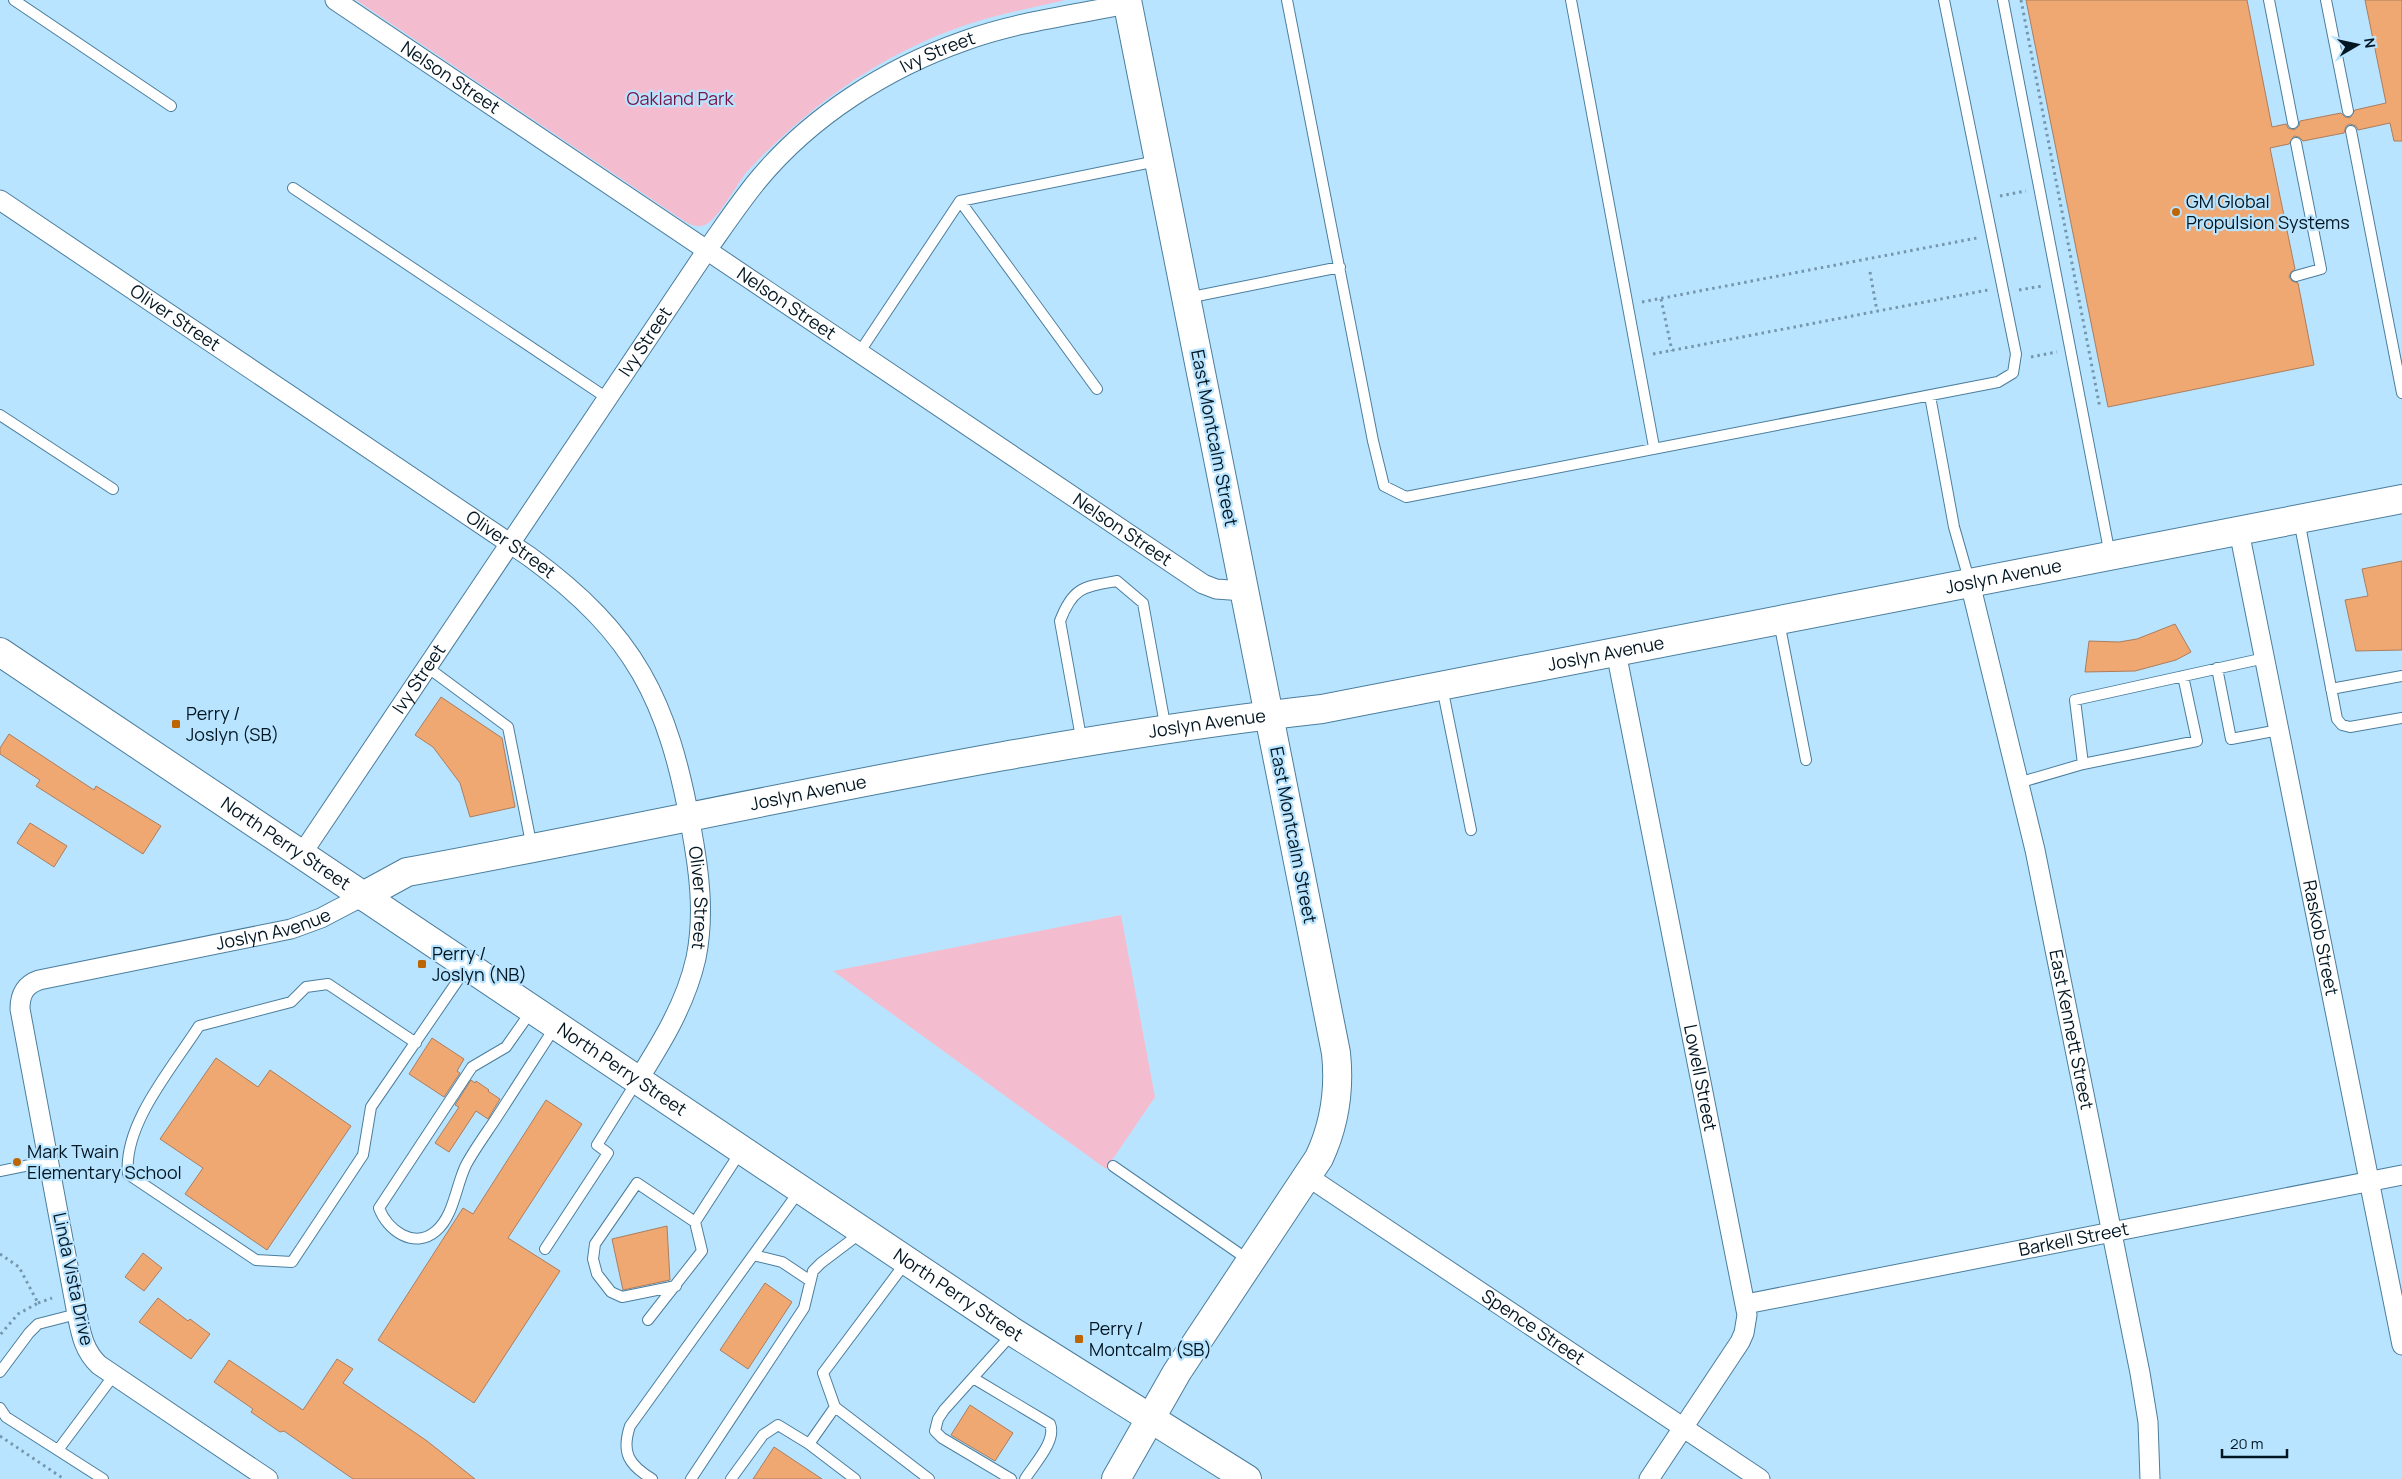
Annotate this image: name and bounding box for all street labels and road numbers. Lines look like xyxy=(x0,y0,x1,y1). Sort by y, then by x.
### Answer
street label: Ivy Street xyxy=(895,25,978,78)
street label: Nelson Street xyxy=(397,35,505,119)
street label: Nelson Street xyxy=(733,261,841,345)
street label: Oliver Street xyxy=(126,278,225,356)
street label: Ivy Street xyxy=(612,302,677,381)
street label: East Montcalm Street xyxy=(1186,347,1244,528)
street label: Nelson Street xyxy=(1069,487,1177,571)
street label: Oliver Street xyxy=(462,504,561,583)
street label: Joslyn Avenue xyxy=(1943,552,2063,599)
street label: Joslyn Avenue xyxy=(1545,630,1666,676)
street label: Ivy Street xyxy=(386,639,450,718)
street label: Joslyn Avenue xyxy=(1147,703,1267,743)
street label: East Montcalm Street xyxy=(1265,744,1323,925)
street label: Joslyn Avenue xyxy=(748,769,868,815)
street label: North Perry Street xyxy=(217,791,356,895)
street label: Oliver Street xyxy=(684,844,714,951)
street label: Raskob Street xyxy=(2298,878,2345,998)
street label: Joslyn Avenue xyxy=(214,902,335,955)
street label: East Kennett Street xyxy=(2044,947,2100,1111)
street label: North Perry Street xyxy=(553,1017,692,1121)
street label: Lowell Street xyxy=(1679,1022,1723,1133)
street label: Linda Vista Drive xyxy=(48,1210,100,1347)
street label: Barkell Street xyxy=(2016,1216,2131,1261)
street label: North Perry Street xyxy=(889,1242,1028,1346)
street label: Spence Street xyxy=(1477,1283,1590,1370)

